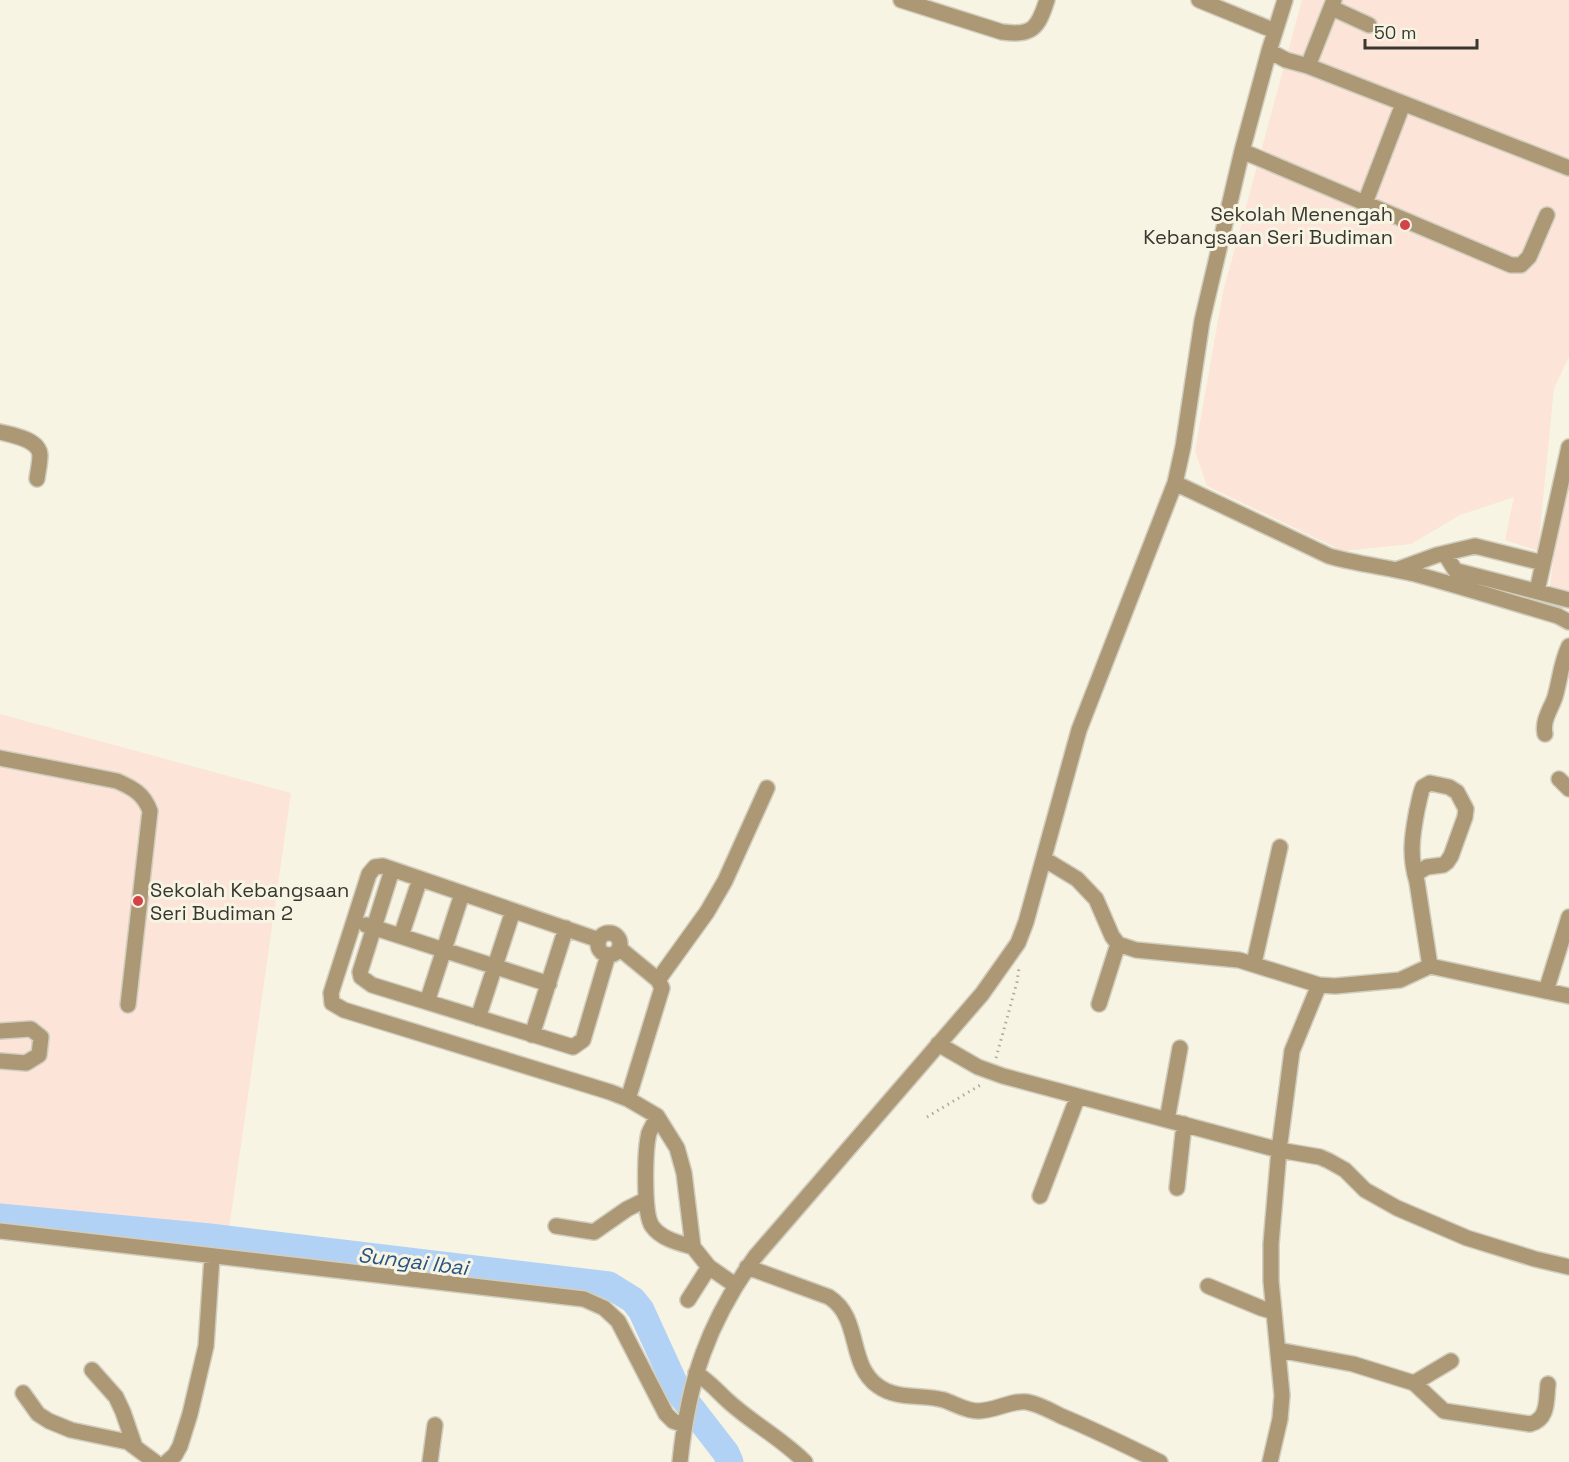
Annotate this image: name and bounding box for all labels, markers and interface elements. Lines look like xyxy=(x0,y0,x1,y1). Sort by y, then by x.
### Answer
scale bar xyxy=(1365,12,1478,50)
text: 50 m xyxy=(1374,21,1416,44)
place label: Sekolah Menengah Kebangsaan Seri Budiman xyxy=(1143,201,1393,250)
marker: Sekolah Menengah Kebangsaan Seri Budiman xyxy=(1398,218,1412,232)
place label: Sekolah Kebangsaan Seri Budiman 2 xyxy=(150,877,349,926)
marker: Sekolah Kebangsaan Seri Budiman 2 xyxy=(131,894,145,908)
water label: Sungai Ibai xyxy=(356,1241,472,1281)

